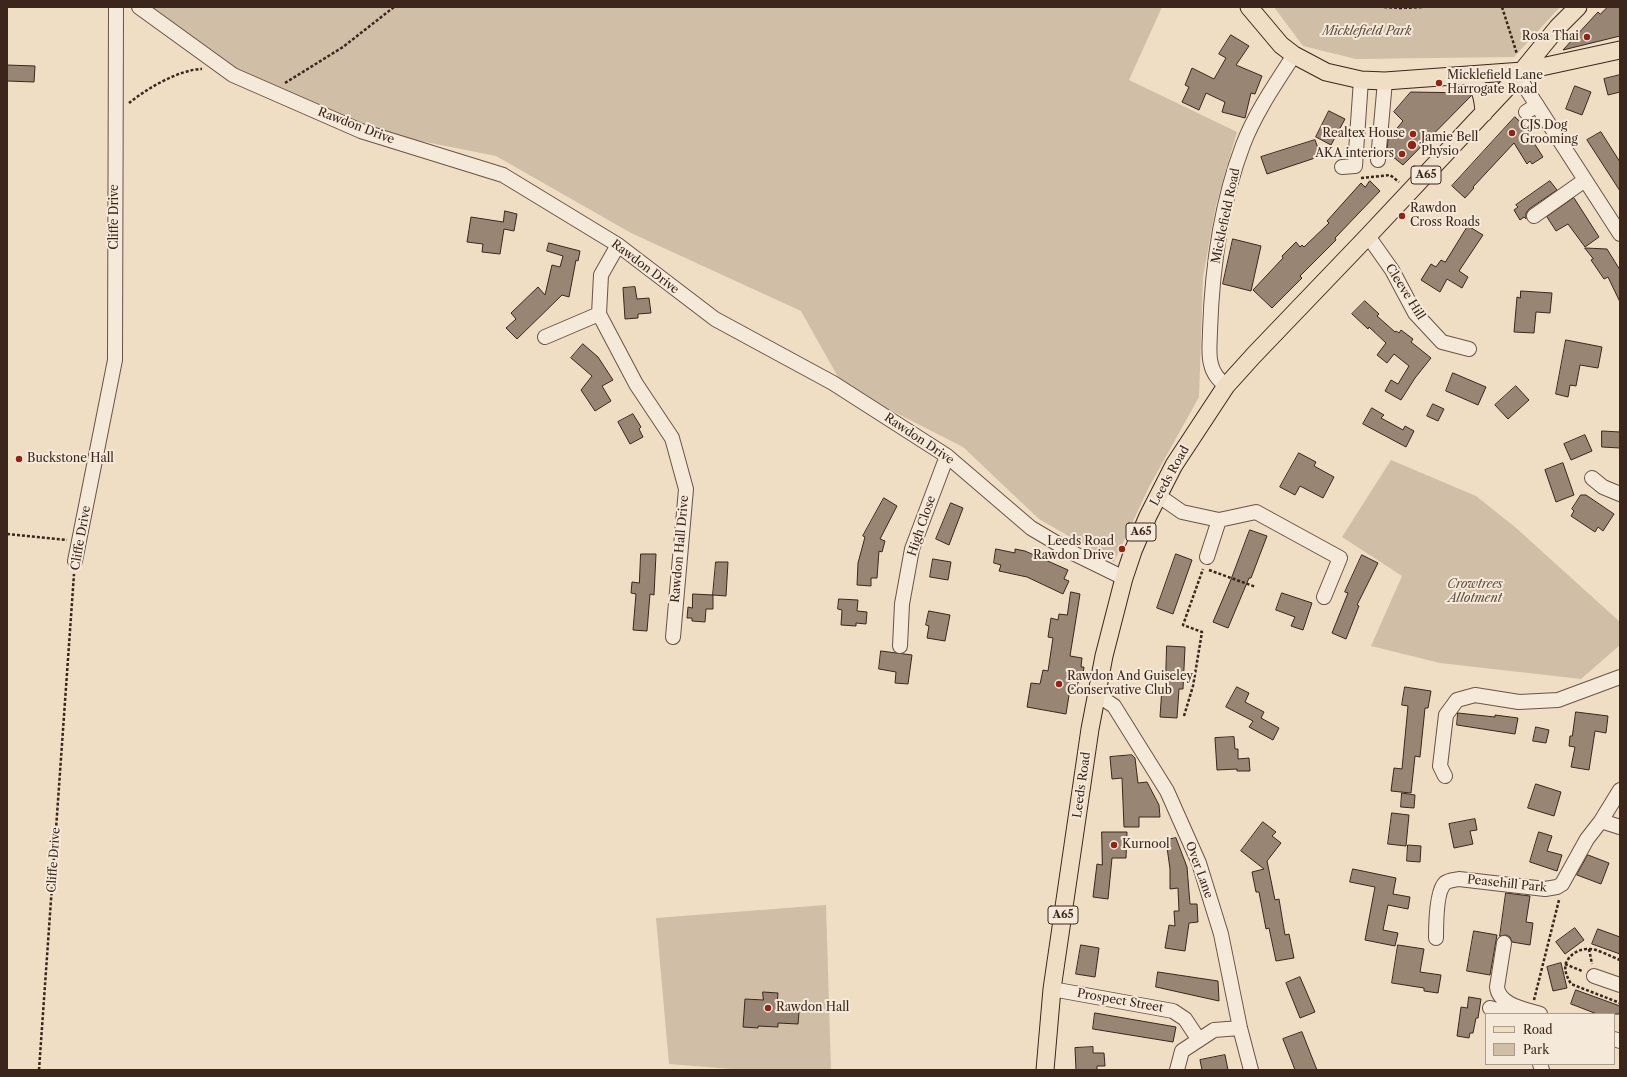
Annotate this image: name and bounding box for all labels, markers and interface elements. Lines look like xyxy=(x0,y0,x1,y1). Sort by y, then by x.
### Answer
park label: Micklefield Park xyxy=(1322,25,1412,39)
place label: Rosa Thai xyxy=(1522,30,1579,44)
marker: Rosa Thai xyxy=(1582,32,1592,42)
place label: Micklefield Lane Harrogate Road xyxy=(1447,69,1543,97)
marker: Micklefield Lane Harrogate Road xyxy=(1434,78,1444,88)
street label: Rawdon Drive xyxy=(316,105,396,147)
place label: CJS Dog Grooming xyxy=(1520,119,1578,147)
place label: Realtex House xyxy=(1322,127,1405,141)
marker: CJS Dog Grooming xyxy=(1507,128,1517,138)
marker: Realtex House xyxy=(1408,129,1418,139)
place label: Jamie Bell Physio xyxy=(1421,131,1478,159)
marker: Jamie Bell Physio xyxy=(1406,139,1418,151)
place label: AKA interiors xyxy=(1315,147,1394,161)
marker: AKA interiors xyxy=(1397,149,1407,159)
road number: A65 xyxy=(1411,166,1441,184)
street label: Micklefield Road xyxy=(1209,167,1243,265)
street label: Cliffe Drive xyxy=(108,184,122,250)
place label: Rawdon Cross Roads xyxy=(1410,202,1480,230)
marker: Rawdon Cross Roads xyxy=(1397,211,1407,221)
street label: Rawdon Drive xyxy=(608,237,682,297)
street label: Cleeve Hill xyxy=(1382,261,1428,323)
street label: Rawdon Drive xyxy=(881,410,957,468)
street label: Leeds Road xyxy=(1148,443,1192,509)
place label: Buckstone Hall xyxy=(27,452,114,466)
marker: Buckstone Hall xyxy=(14,454,24,464)
street label: High Close xyxy=(905,494,939,558)
street label: Rawdon Hall Drive xyxy=(668,495,692,603)
street label: Cliffe Drive xyxy=(68,504,94,572)
road number: A65 xyxy=(1126,523,1156,541)
place label: Leeds Road Rawdon Drive xyxy=(1033,535,1114,563)
marker: Leeds Road Rawdon Drive xyxy=(1117,544,1127,554)
park label: Crowtrees Allotment xyxy=(1447,578,1503,606)
place label: Rawdon And Guiseley Conservative Club xyxy=(1067,670,1193,698)
marker: Rawdon And Guiseley Conservative Club xyxy=(1054,679,1064,689)
street label: Leeds Road xyxy=(1070,751,1094,819)
street label: Cliffe Drive xyxy=(45,827,63,893)
place label: Kurnool xyxy=(1122,838,1170,852)
marker: Kurnool xyxy=(1109,840,1119,850)
street label: Over Lane xyxy=(1182,840,1216,900)
street label: Peasehill Park xyxy=(1466,873,1548,895)
road number: A65 xyxy=(1048,906,1078,924)
street label: Prospect Street xyxy=(1076,986,1164,1016)
place label: Rawdon Hall xyxy=(776,1001,849,1015)
marker: Rawdon Hall xyxy=(763,1003,773,1013)
legend xyxy=(1485,1013,1615,1065)
text: Road xyxy=(1523,1022,1553,1037)
text: Park xyxy=(1523,1042,1549,1057)

